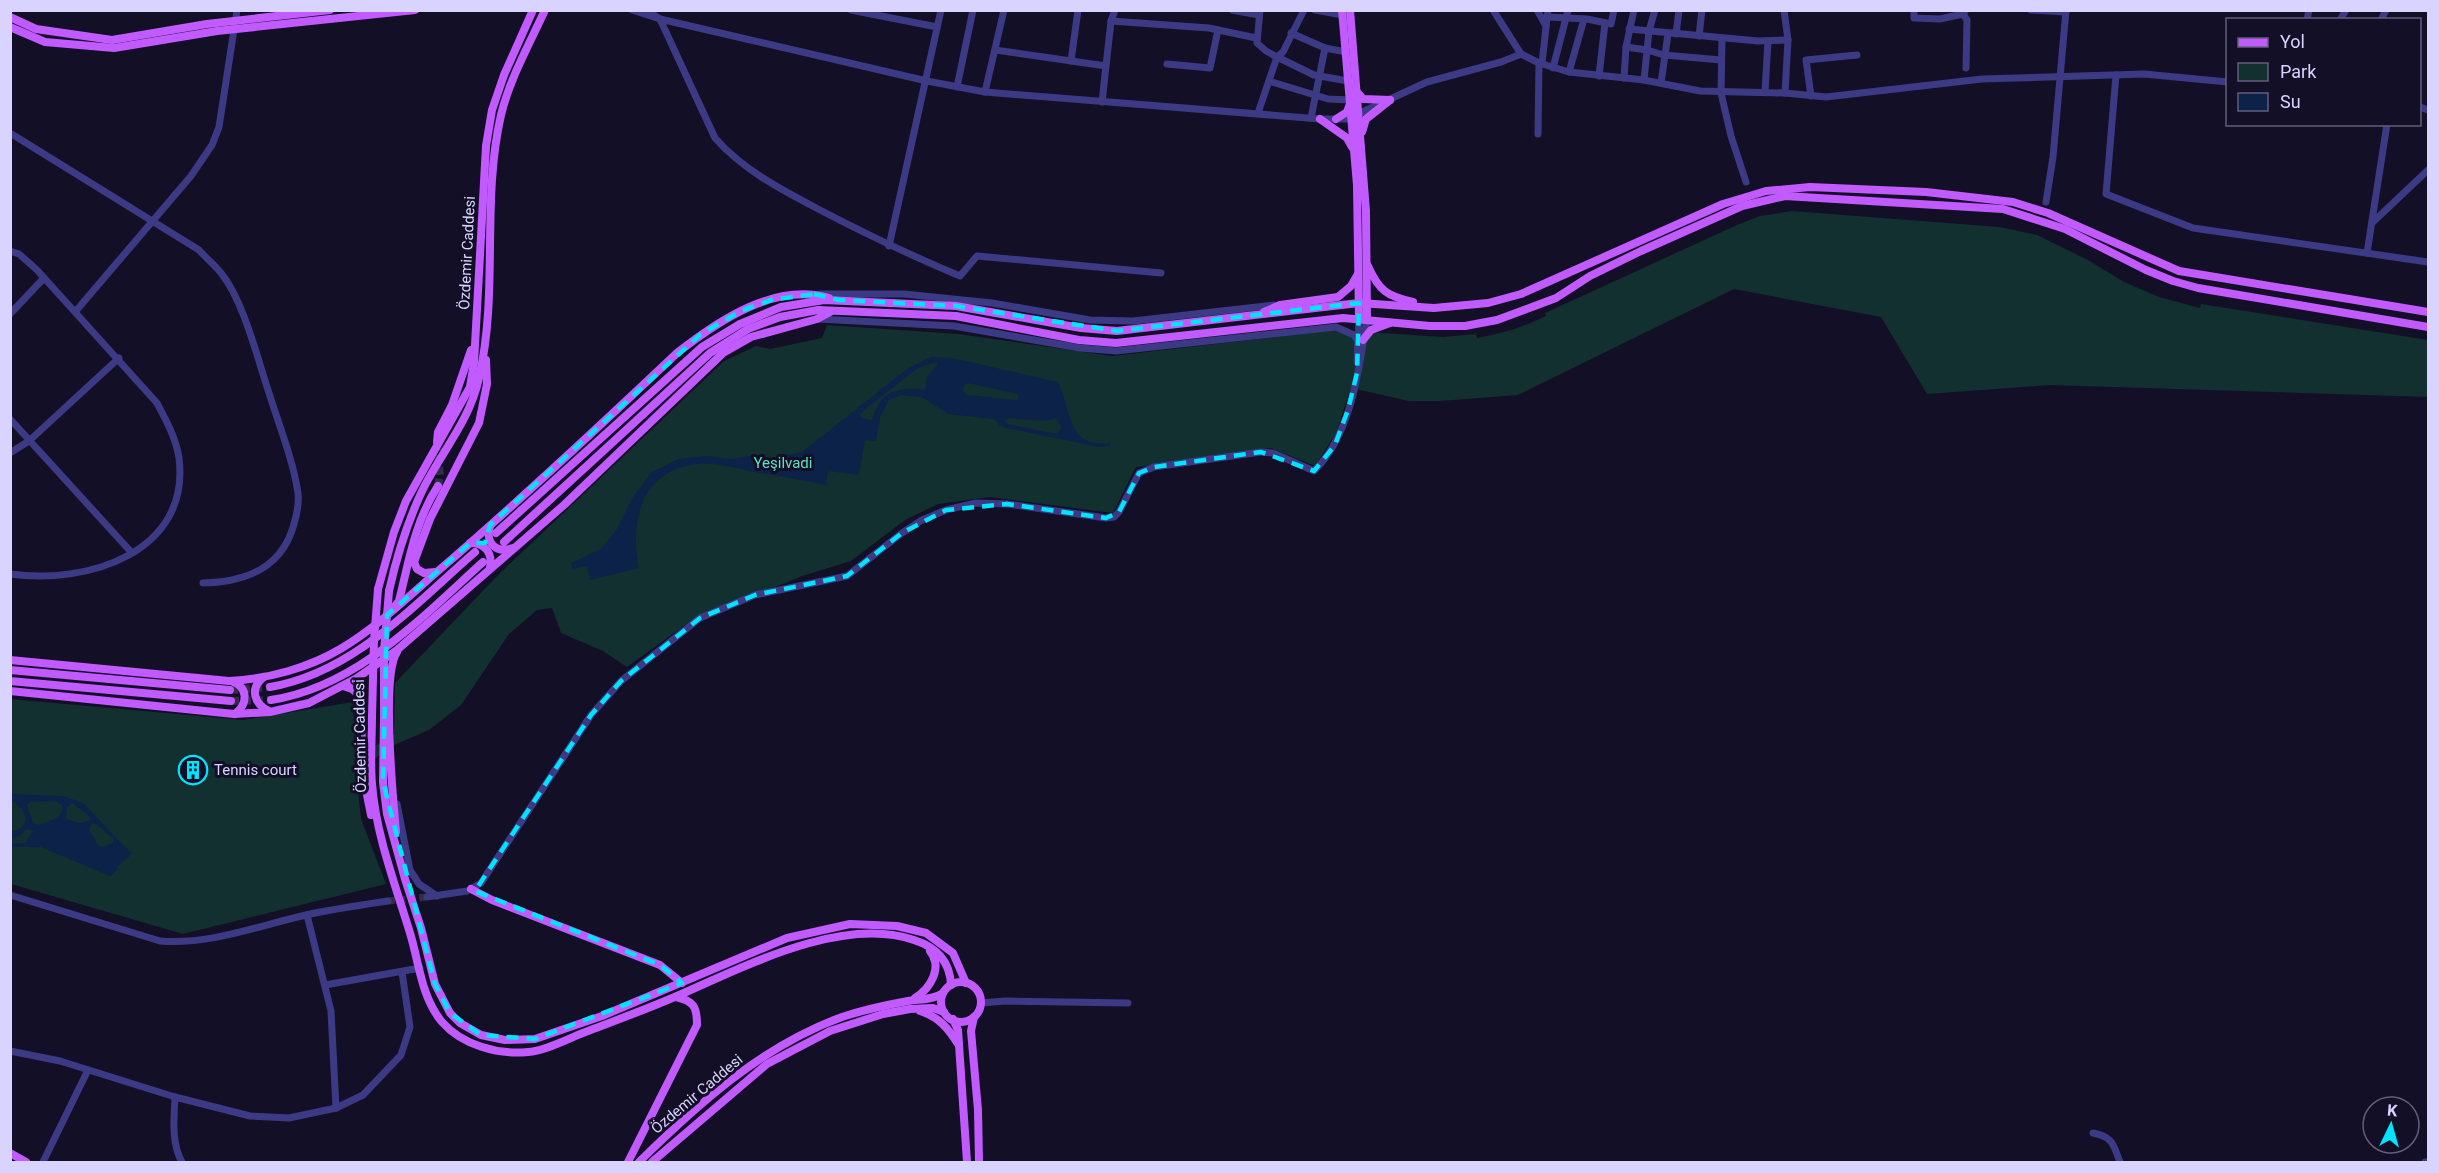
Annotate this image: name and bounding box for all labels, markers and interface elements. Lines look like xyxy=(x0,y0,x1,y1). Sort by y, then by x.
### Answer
legend xyxy=(2226,18,2421,126)
text: Yol xyxy=(2280,31,2305,52)
text: Park xyxy=(2280,61,2317,82)
text: Su xyxy=(2280,91,2301,112)
street label: Özdemir Caddesi xyxy=(455,196,479,310)
park label: Yeşilvadi xyxy=(754,454,812,472)
street label: Özdemir Caddesi xyxy=(350,679,370,793)
building icon: Tennis court xyxy=(177,754,209,786)
place label: Tennis court xyxy=(214,761,297,779)
street label: Özdemir Caddesi xyxy=(648,1051,746,1137)
north arrow xyxy=(2361,1095,2421,1155)
text: K xyxy=(2386,1101,2399,1121)

